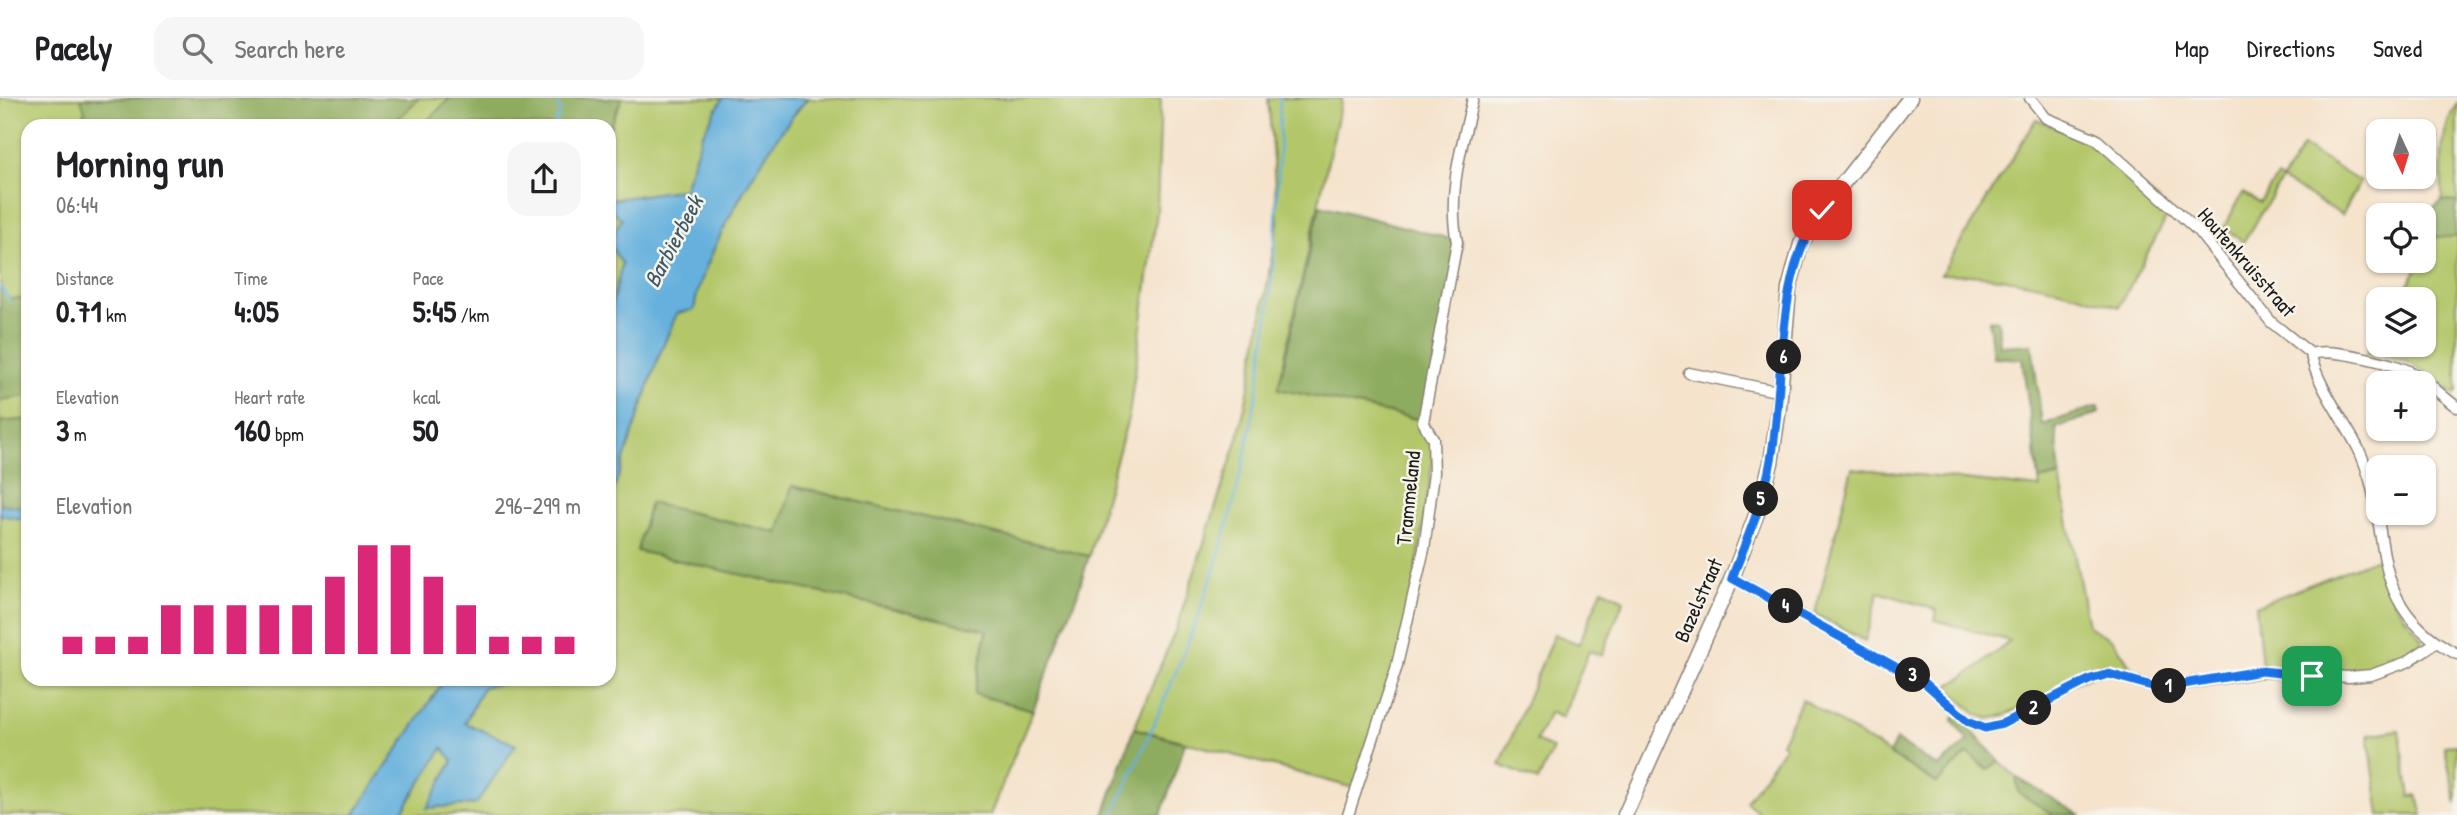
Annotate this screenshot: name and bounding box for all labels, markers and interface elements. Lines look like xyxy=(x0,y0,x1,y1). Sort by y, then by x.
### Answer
search box xyxy=(154,17,644,80)
text: Pacely xyxy=(35,26,112,70)
icon: search xyxy=(178,29,216,67)
text: Search here xyxy=(234,31,346,66)
text: Map xyxy=(2175,32,2209,64)
text: Directions xyxy=(2247,32,2335,64)
text: Saved xyxy=(2373,32,2422,64)
north arrow xyxy=(2366,119,2436,189)
map controls xyxy=(2366,119,2436,525)
text: Morning run xyxy=(56,137,224,189)
button: share xyxy=(507,142,581,216)
pin xyxy=(1792,180,1852,240)
water label: Barbierbeek xyxy=(636,188,711,292)
text: 06:44 xyxy=(56,189,98,220)
icon: check xyxy=(1803,191,1841,229)
street label: Houtenkruisstraat xyxy=(2191,201,2303,324)
button: locate xyxy=(2366,203,2436,273)
text: Distance xyxy=(56,265,114,291)
text: Time xyxy=(234,265,268,291)
text: Pace xyxy=(413,265,444,291)
button: layers xyxy=(2366,287,2436,357)
text: 0.71 xyxy=(56,291,102,331)
text: 4:05 xyxy=(234,291,279,331)
text: 5:45 xyxy=(413,291,456,331)
text: km xyxy=(102,302,127,328)
text: /km xyxy=(456,302,489,328)
pin: 6 xyxy=(1766,340,1802,374)
text: 6 xyxy=(1780,343,1787,369)
button: + xyxy=(2366,371,2436,441)
text: Elevation xyxy=(56,384,119,410)
text: Heart rate xyxy=(234,384,305,410)
text: kcal xyxy=(413,384,440,410)
text: 3 xyxy=(56,410,69,450)
text: 160 xyxy=(234,410,271,450)
text: 50 xyxy=(413,410,439,450)
text: m xyxy=(69,421,87,447)
text: bpm xyxy=(271,421,304,447)
street label: Trammeland xyxy=(1389,449,1427,547)
button: − xyxy=(2366,455,2436,525)
pin: 5 xyxy=(1744,482,1778,516)
text: 5 xyxy=(1756,485,1765,511)
text: Elevation xyxy=(56,490,132,521)
text: 296–299 m xyxy=(494,490,581,521)
street label: Bazelstraat xyxy=(1667,553,1730,647)
pin: 4 xyxy=(1768,588,1803,624)
text: 4 xyxy=(1782,592,1789,618)
pin xyxy=(2282,646,2342,706)
icon: arrive xyxy=(2293,657,2331,695)
pin: 3 xyxy=(1896,658,1930,692)
text: 3 xyxy=(1908,661,1917,687)
pin: 1 xyxy=(2152,668,2186,704)
text: 1 xyxy=(2165,672,2172,698)
pin: 2 xyxy=(2016,690,2052,726)
text: 2 xyxy=(2029,694,2038,720)

